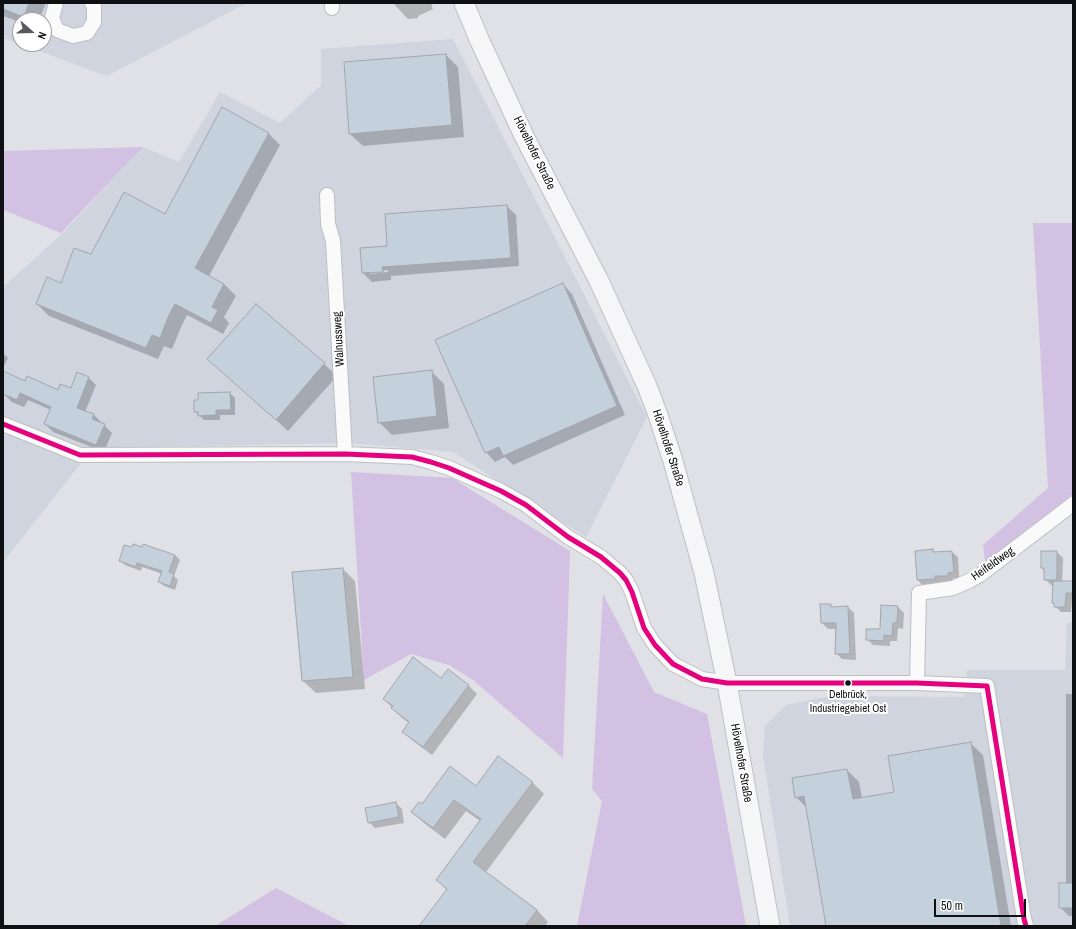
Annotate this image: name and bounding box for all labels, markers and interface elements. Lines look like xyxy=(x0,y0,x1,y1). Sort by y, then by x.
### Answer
north arrow xyxy=(12,12,52,52)
text: N xyxy=(35,30,50,41)
street label: Hövelhofer Straße xyxy=(510,114,558,192)
street label: Walnussweg xyxy=(330,311,348,367)
street label: Hövelhofer Straße xyxy=(649,408,687,488)
street label: Heifeldweg xyxy=(969,544,1017,584)
marker: Delbrück, Industriegebiet Ost xyxy=(843,678,853,688)
place label: Delbrück, Industriegebiet Ost xyxy=(810,688,886,714)
street label: Hövelhofer Straße xyxy=(727,722,755,804)
scale bar xyxy=(936,891,1028,917)
text: 50 m xyxy=(941,898,963,914)

